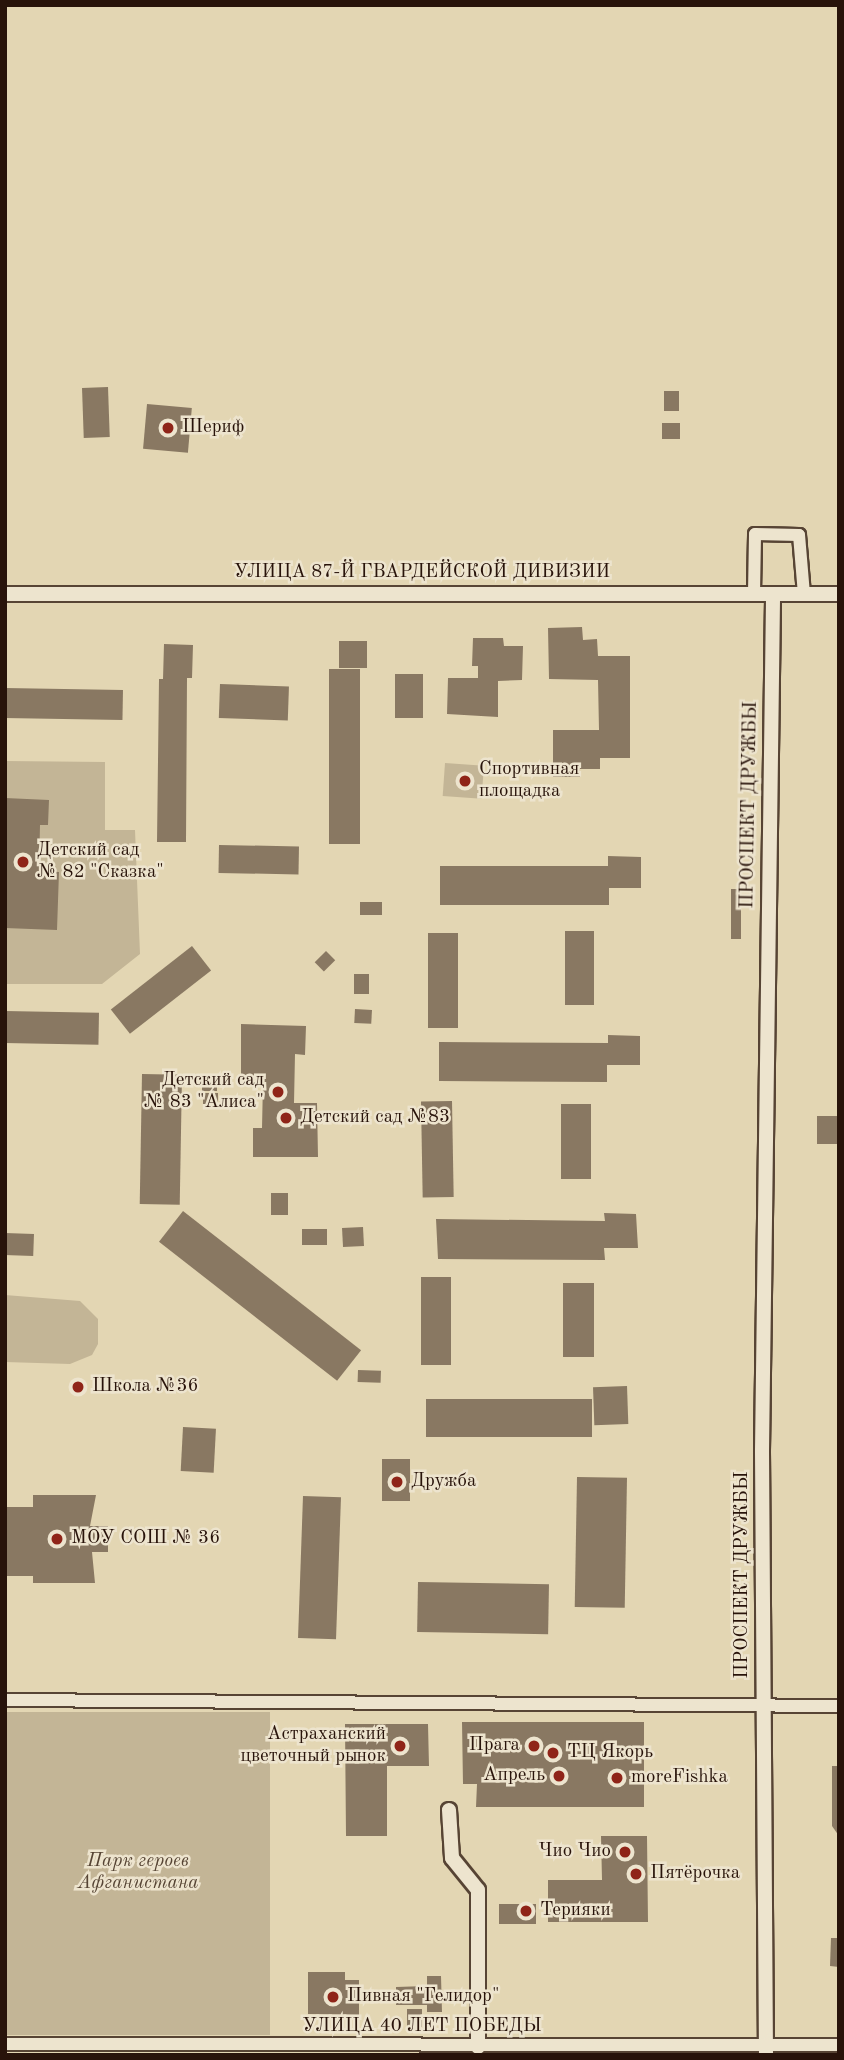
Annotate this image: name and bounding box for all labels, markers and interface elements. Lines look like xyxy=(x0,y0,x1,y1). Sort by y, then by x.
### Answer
place label: Шериф xyxy=(182,417,244,439)
marker: Шериф xyxy=(160,420,176,436)
street label: УЛИЦА 87-Й ГВАРДЕЙСКОЙ ДИВИЗИИ xyxy=(234,562,610,584)
street label: ПРОСПЕКТ ДРУЖБЫ xyxy=(737,701,763,909)
place label: Спортивная площадка xyxy=(479,759,579,803)
marker: Спортивная площадка xyxy=(457,773,473,789)
place label: Детский сад № 82 "Сказка" xyxy=(37,840,164,884)
marker: Детский сад № 82 "Сказка" xyxy=(15,854,31,870)
place label: Детский сад № 83 "Алиса" xyxy=(144,1070,264,1114)
marker: Детский сад № 83 "Алиса" xyxy=(270,1084,286,1100)
place label: Детский сад №83 xyxy=(300,1107,450,1129)
marker: Детский сад №83 xyxy=(278,1110,294,1126)
place label: Школа №36 xyxy=(92,1376,199,1398)
marker: Школа №36 xyxy=(70,1379,86,1395)
place label: Дружба xyxy=(411,1471,476,1493)
street label: ПРОСПЕКТ ДРУЖБЫ xyxy=(732,1471,754,1679)
marker: Дружба xyxy=(389,1474,405,1490)
place label: МОУ СОШ № 36 xyxy=(71,1528,220,1550)
marker: МОУ СОШ № 36 xyxy=(49,1531,65,1547)
place label: Астраханский цветочный рынок xyxy=(241,1724,386,1768)
place label: Прага xyxy=(469,1735,520,1757)
marker: Астраханский цветочный рынок xyxy=(392,1738,408,1754)
marker: Прага xyxy=(526,1738,542,1754)
place label: ТЦ Якорь xyxy=(567,1742,653,1764)
marker: ТЦ Якорь xyxy=(545,1745,561,1761)
place label: Апрель xyxy=(483,1765,545,1787)
place label: moreFishka xyxy=(631,1767,728,1789)
marker: Апрель xyxy=(551,1768,567,1784)
marker: moreFishka xyxy=(609,1770,625,1786)
place label: Чио Чио xyxy=(539,1841,611,1863)
marker: Чио Чио xyxy=(617,1844,633,1860)
park label: Парк героев Афганистана xyxy=(77,1851,199,1895)
place label: Пятёрочка xyxy=(650,1863,740,1885)
marker: Пятёрочка xyxy=(628,1866,644,1882)
place label: Терияки xyxy=(540,1900,611,1922)
marker: Терияки xyxy=(518,1903,534,1919)
place label: Пивная "Гелидор" xyxy=(347,1986,499,2008)
marker: Пивная "Гелидор" xyxy=(325,1989,341,2005)
street label: УЛИЦА 40 ЛЕТ ПОБЕДЫ xyxy=(302,2016,542,2038)

